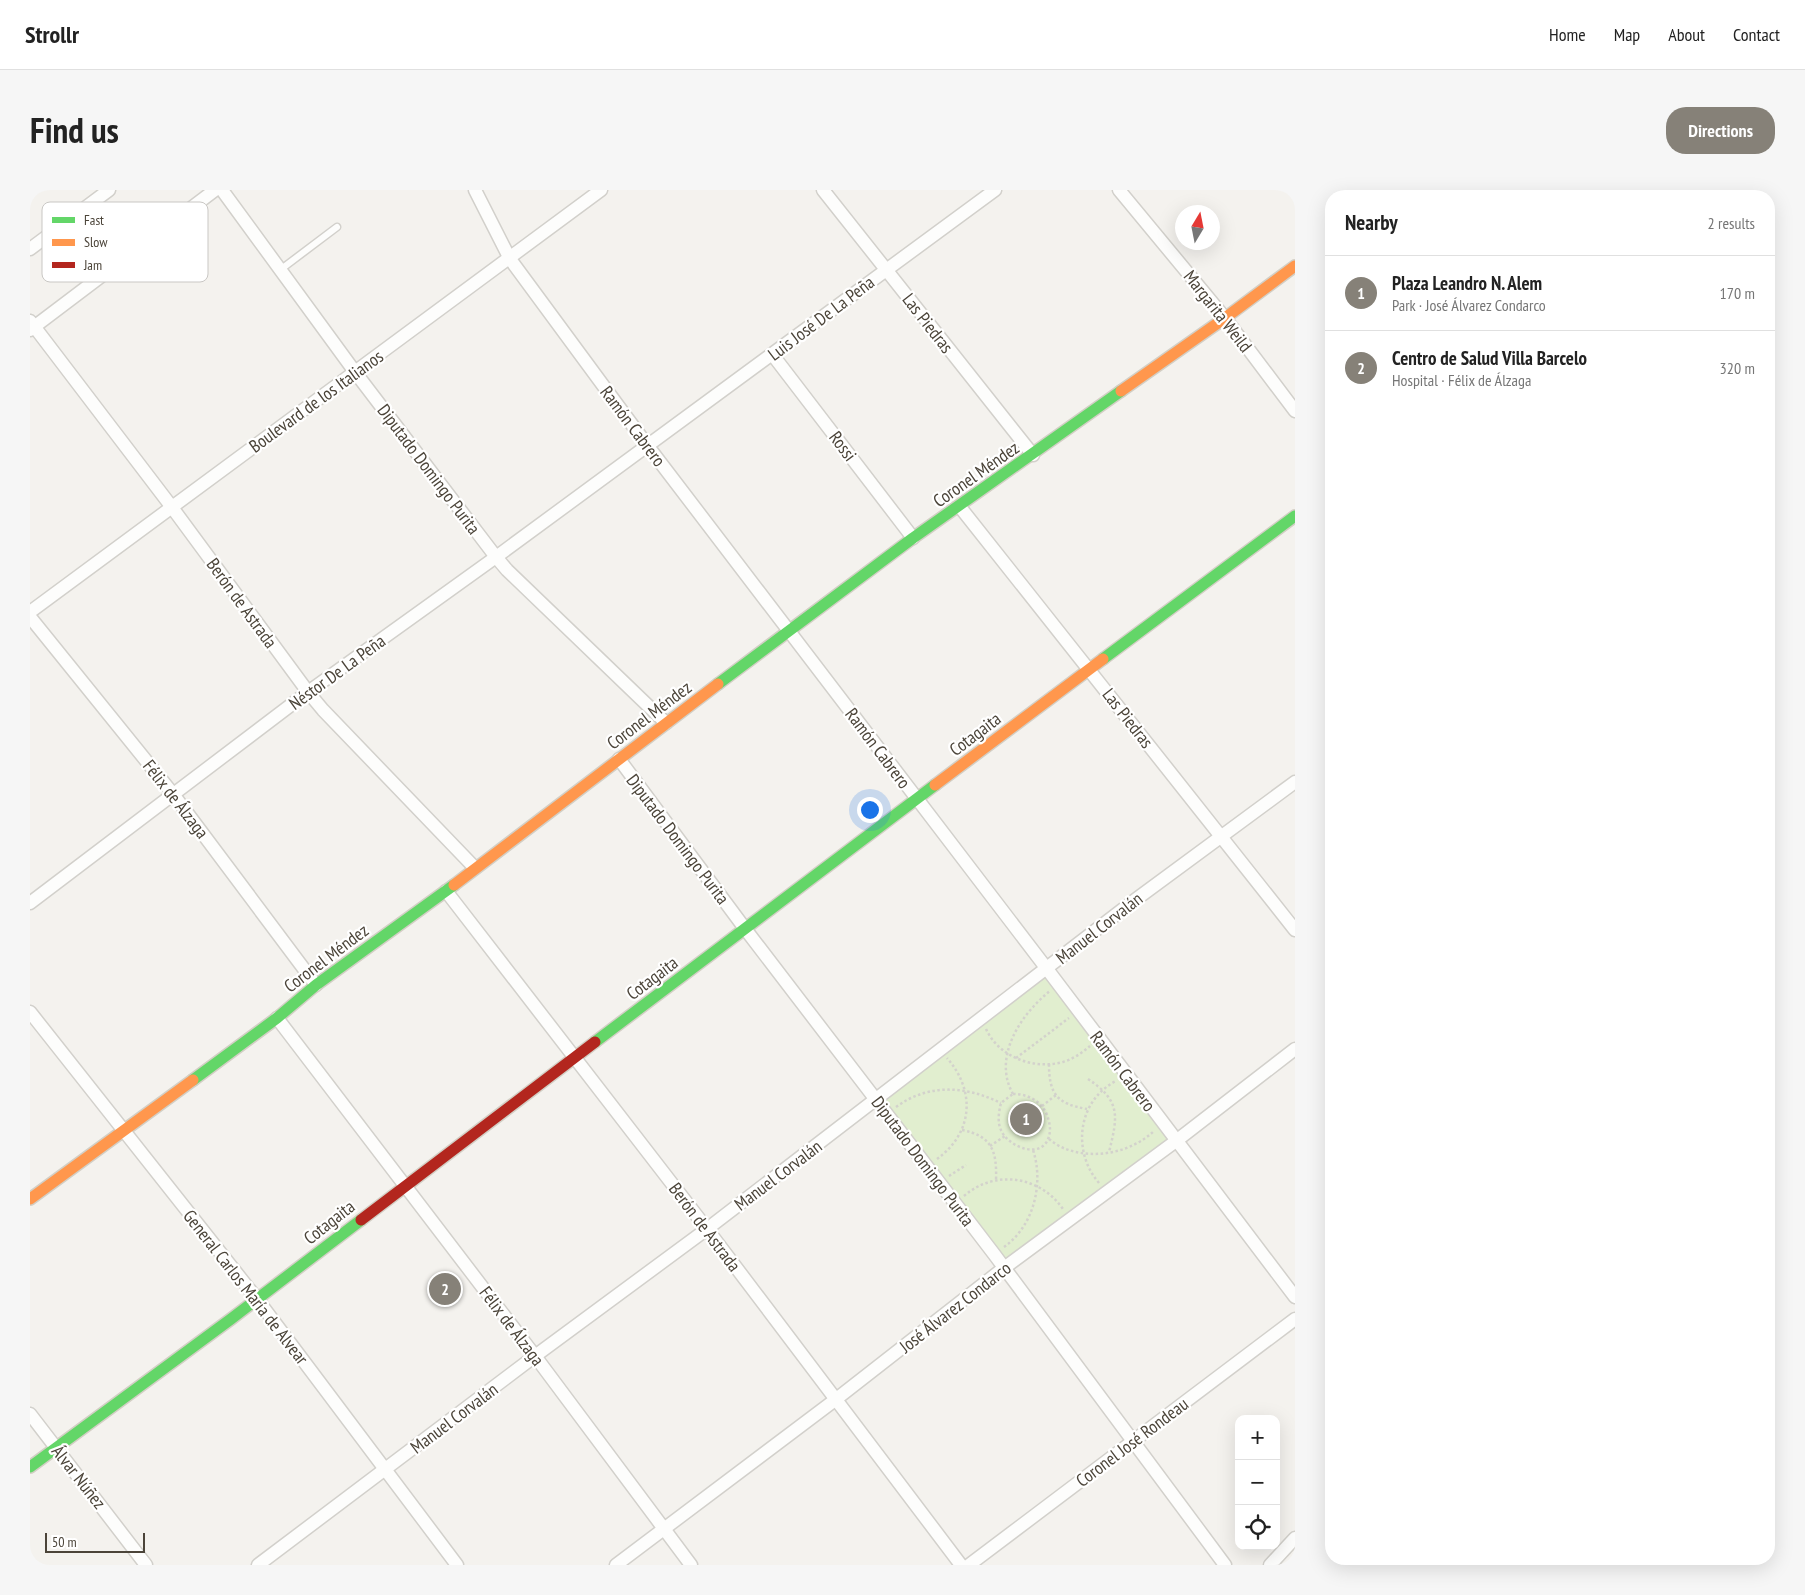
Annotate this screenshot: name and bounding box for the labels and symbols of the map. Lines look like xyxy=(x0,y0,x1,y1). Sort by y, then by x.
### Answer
legend xyxy=(42,202,208,282)
north arrow xyxy=(1175,205,1220,250)
text: Fast xyxy=(84,211,104,229)
text: Slow xyxy=(84,233,108,251)
text: Jam xyxy=(83,256,102,274)
street label: Margarita Weild xyxy=(1179,265,1257,357)
street label: Luis José De La Peña xyxy=(763,270,879,366)
street label: Las Piedras xyxy=(897,288,959,358)
street label: Boulevard de los Italianos xyxy=(244,345,388,457)
street label: Ramón Cabrero xyxy=(595,381,671,471)
street label: Diputado Domingo Purita xyxy=(373,399,485,539)
street label: Rossi xyxy=(824,426,862,466)
street label: Coronel Méndez xyxy=(928,436,1024,512)
street label: Berón de Astrada xyxy=(202,554,282,652)
street label: Néstor De La Peña xyxy=(284,629,390,715)
street label: Coronel Méndez xyxy=(602,676,696,754)
street label: Las Piedras xyxy=(1097,683,1159,753)
street label: Ramón Cabrero xyxy=(840,703,916,793)
street label: Cotagaita xyxy=(945,707,1005,761)
street label: Félix de Álzaga xyxy=(138,755,214,843)
street label: Diputado Domingo Purita xyxy=(622,769,734,909)
your location xyxy=(857,797,883,823)
street label: Manuel Corvalán xyxy=(1051,887,1147,969)
street label: Coronel Méndez xyxy=(279,919,373,997)
street label: Cotagaita xyxy=(622,951,682,1005)
street label: Ramón Cabrero xyxy=(1085,1026,1161,1116)
street label: Diputado Domingo Purita xyxy=(867,1091,979,1231)
pin: 1 xyxy=(1010,1100,1042,1138)
street label: Manuel Corvalán xyxy=(730,1135,826,1215)
street label: Berón de Astrada xyxy=(664,1178,746,1276)
street label: Cotagaita xyxy=(299,1195,359,1249)
street label: General Carlos María de Alvear xyxy=(178,1205,314,1369)
street label: José Álvarez Condarco xyxy=(894,1256,1016,1358)
pin: 2 xyxy=(429,1270,461,1308)
street label: Félix de Álzaga xyxy=(475,1282,549,1370)
street label: Manuel Corvalán xyxy=(406,1378,502,1458)
street label: Coronel José Rondeau xyxy=(1071,1392,1193,1492)
street label: Álvar Núñez xyxy=(47,1440,111,1514)
scale bar xyxy=(45,1530,145,1553)

